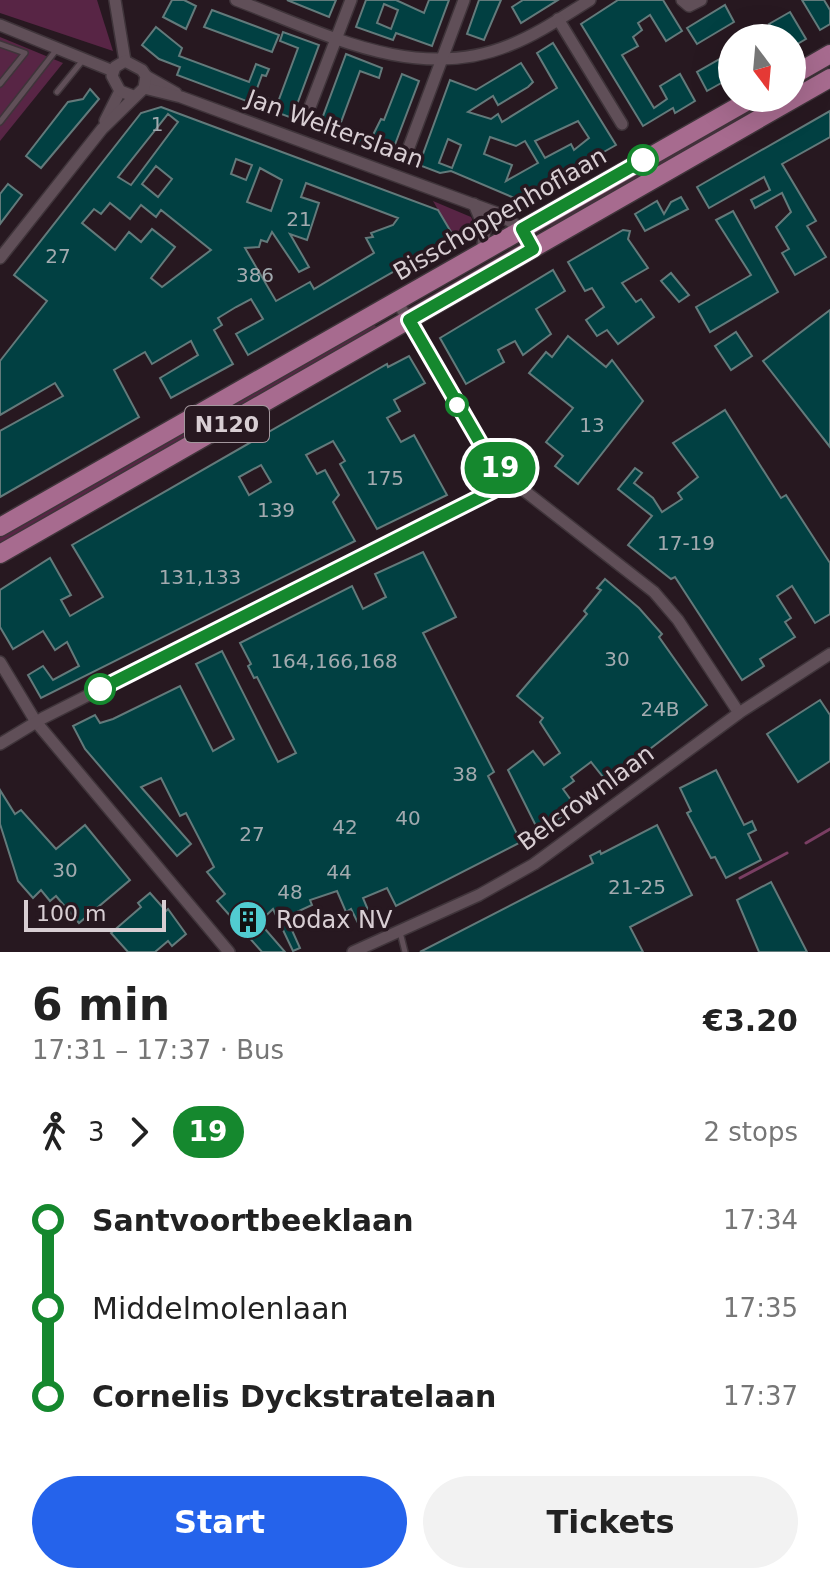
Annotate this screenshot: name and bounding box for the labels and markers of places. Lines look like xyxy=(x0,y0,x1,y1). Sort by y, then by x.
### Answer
unlabelled marker xyxy=(628,145,658,175)
unlabelled marker xyxy=(446,394,468,416)
unlabelled marker xyxy=(85,674,115,704)
building icon: Rodax NV xyxy=(227,899,269,941)
place label: Rodax NV xyxy=(276,906,393,934)

